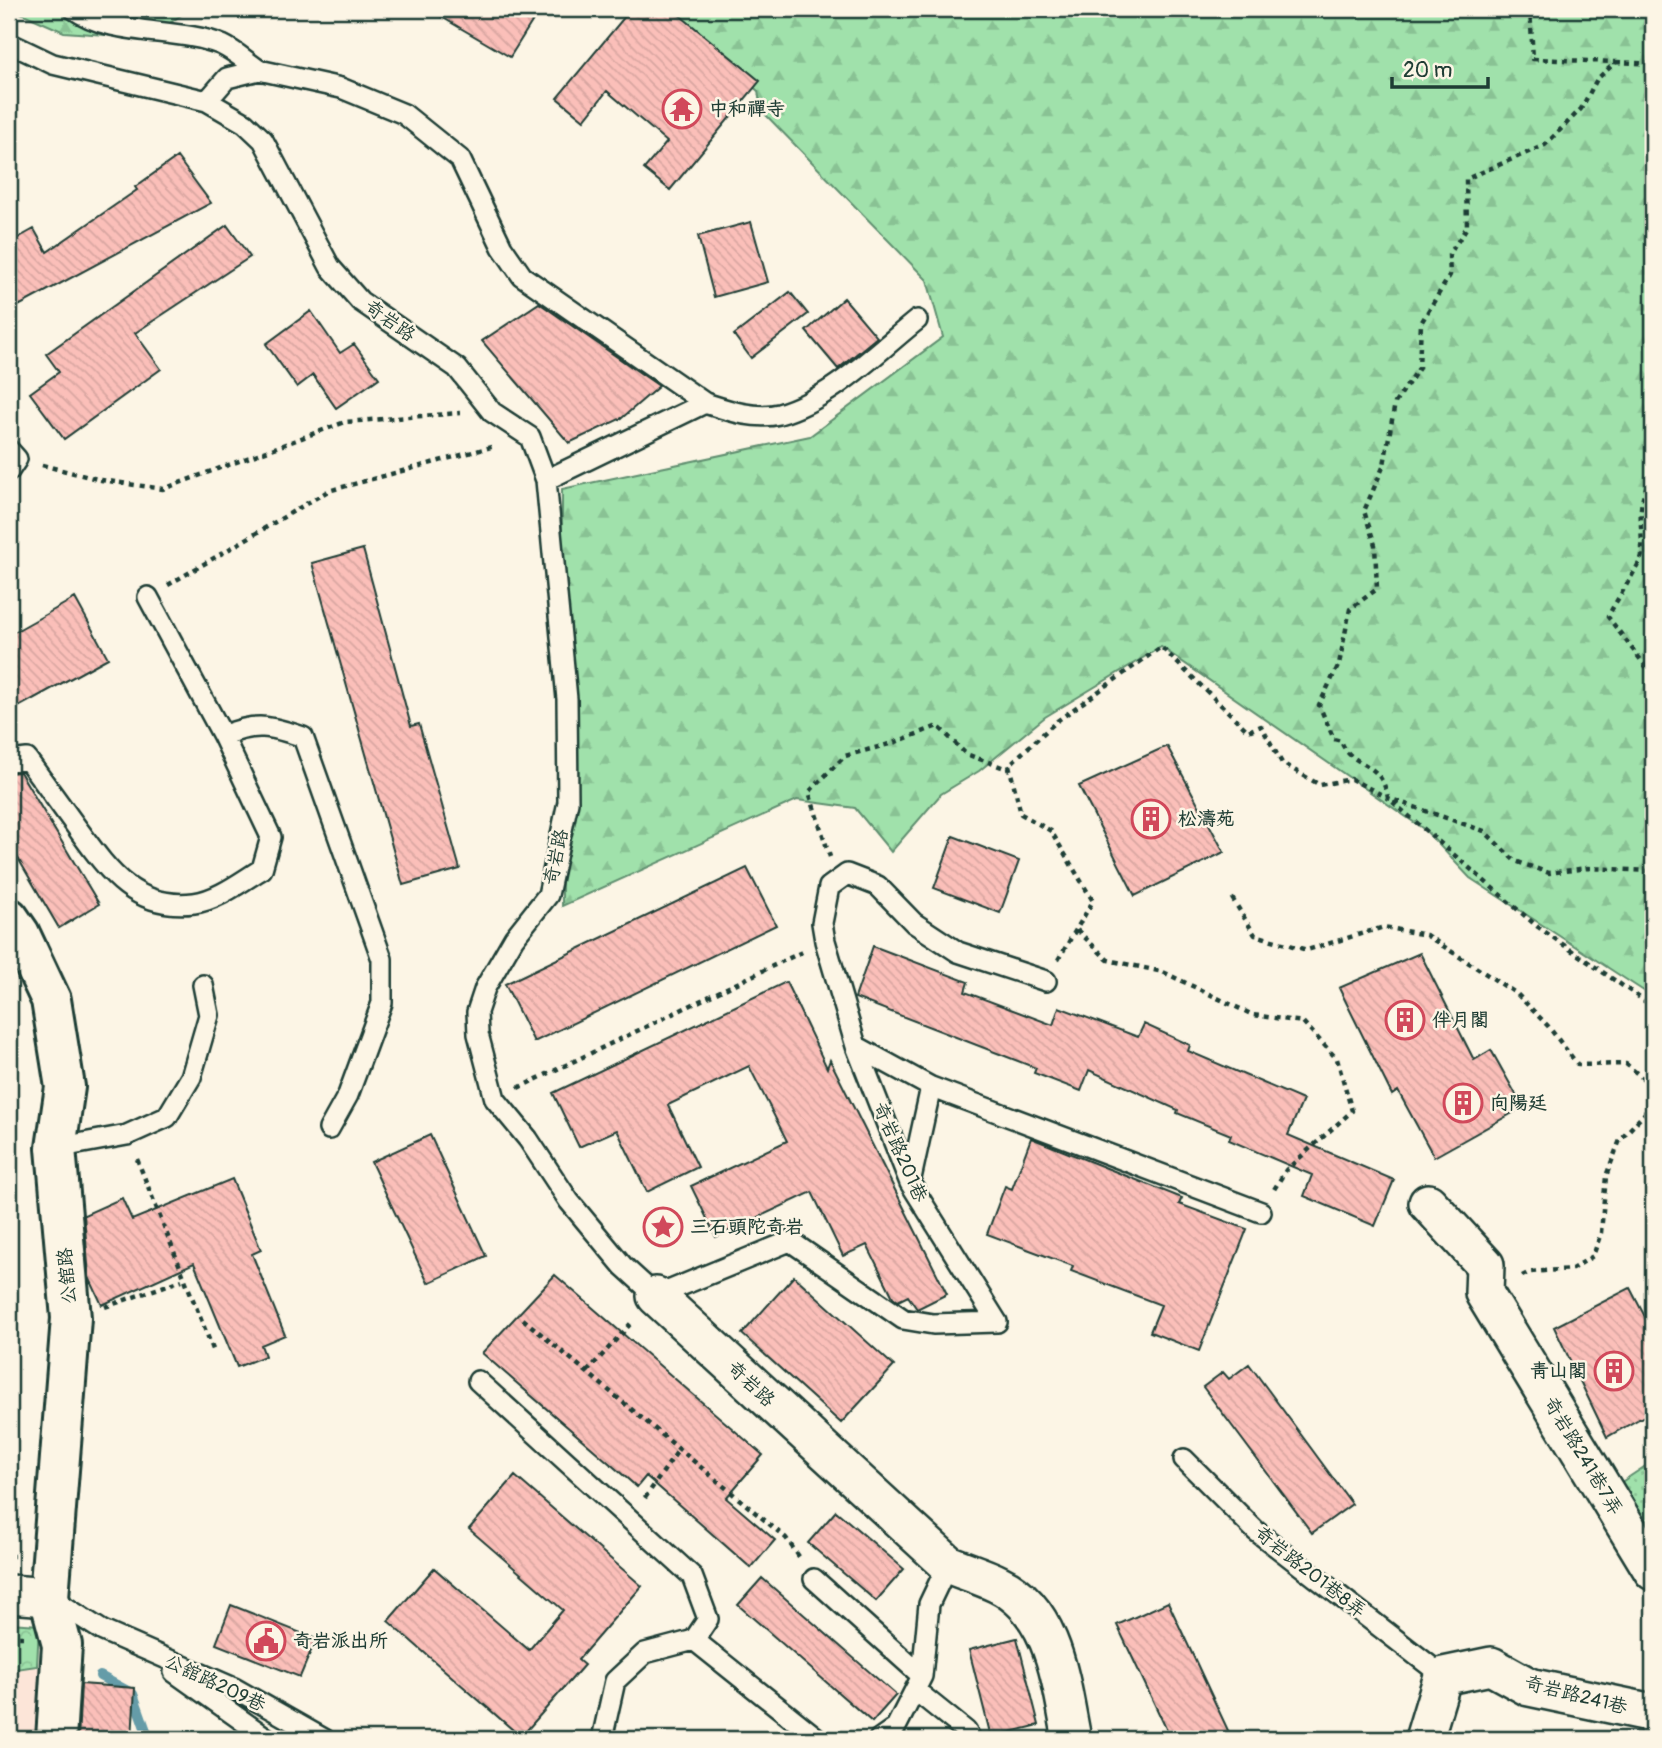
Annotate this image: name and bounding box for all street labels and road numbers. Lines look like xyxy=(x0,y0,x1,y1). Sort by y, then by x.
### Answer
street label: 奇岩路 xyxy=(360,295,420,347)
street label: 奇岩路 xyxy=(538,827,574,887)
street label: 奇岩路201巷 xyxy=(867,1098,933,1206)
street label: 公舘路 xyxy=(53,1247,81,1305)
street label: 奇岩路 xyxy=(722,1356,780,1412)
street label: 奇岩路241巷7弄 xyxy=(1538,1392,1628,1520)
street label: 奇岩路201巷8弄 xyxy=(1249,1521,1371,1623)
street label: 公舘路209巷 xyxy=(160,1649,270,1717)
street label: 奇岩路241巷 xyxy=(1522,1671,1630,1719)

